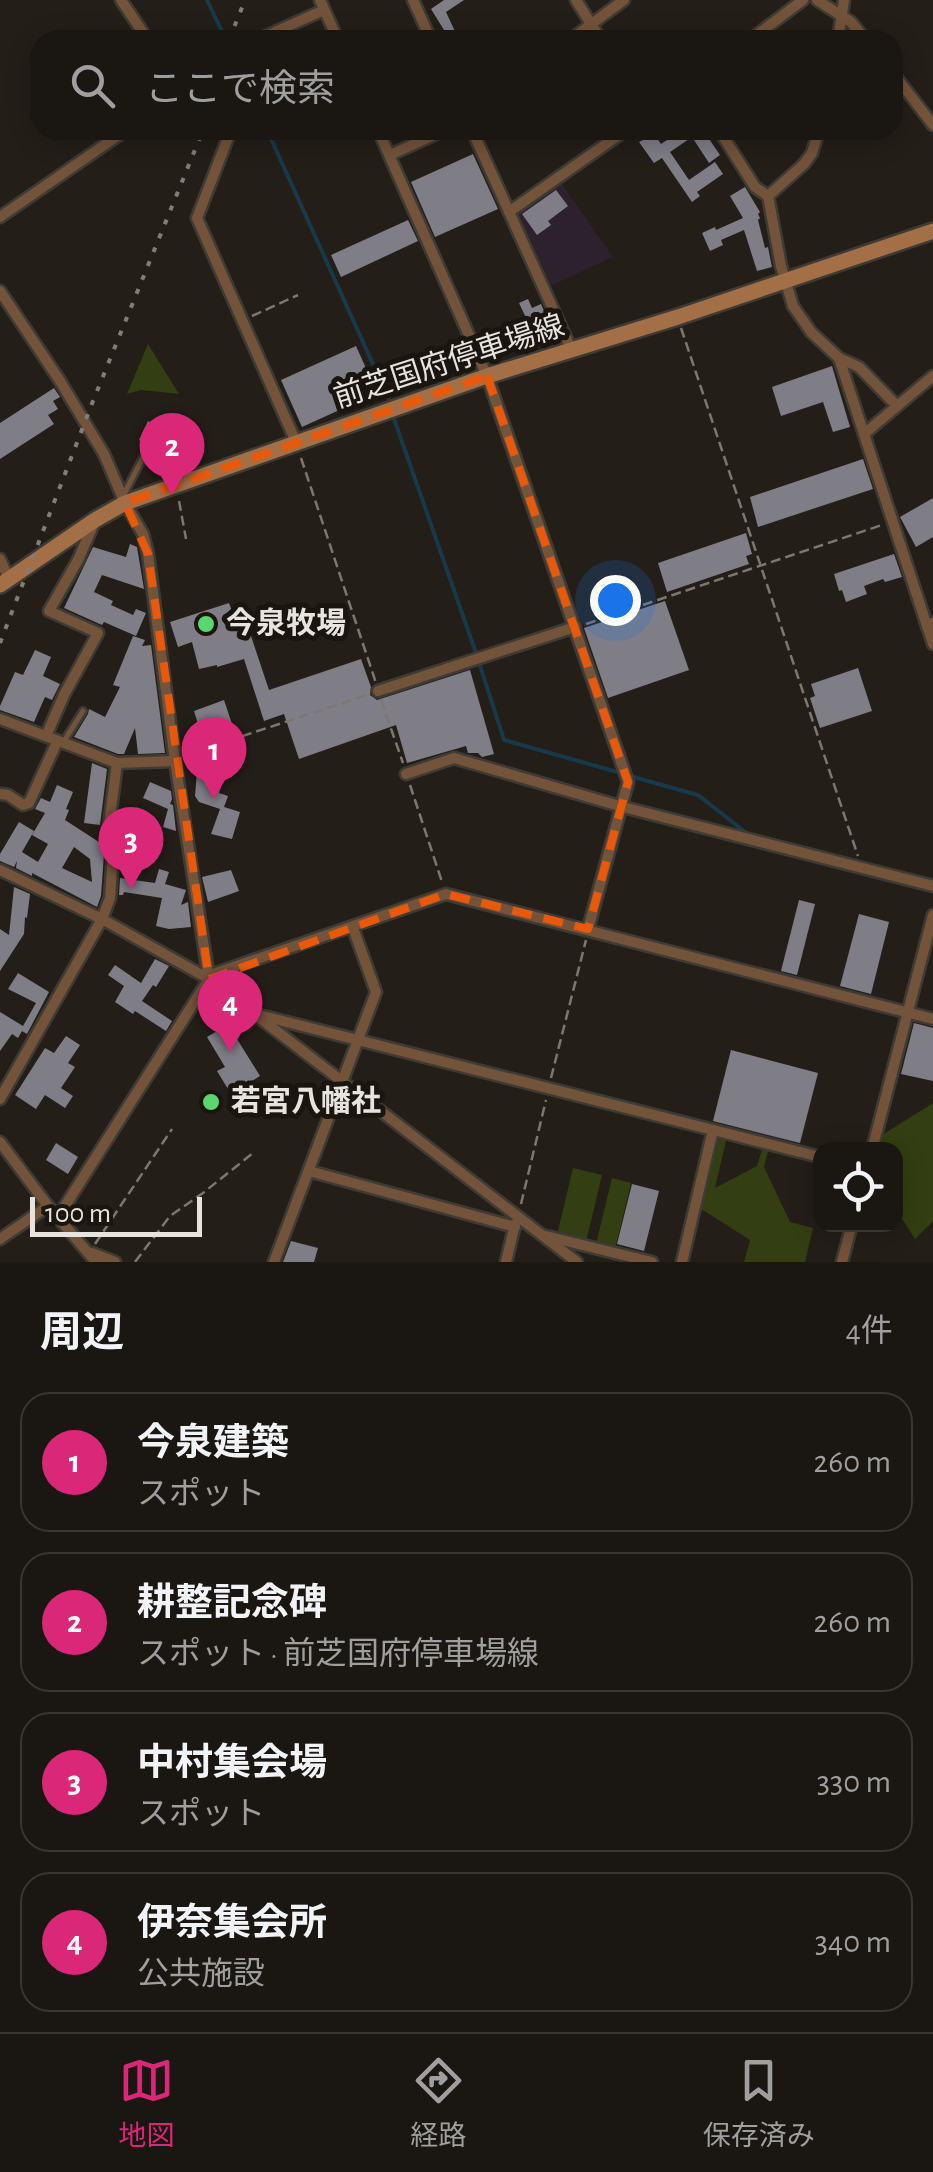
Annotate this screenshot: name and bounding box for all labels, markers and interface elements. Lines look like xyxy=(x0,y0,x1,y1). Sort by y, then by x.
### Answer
search box xyxy=(30,30,903,140)
icon: search xyxy=(65,58,120,113)
text: ここで検索 xyxy=(145,71,335,109)
street label: 前芝国府停車場線 xyxy=(330,309,568,413)
pin: 2 xyxy=(140,412,204,495)
your location xyxy=(590,575,641,626)
place label: 今泉牧場 xyxy=(226,607,346,639)
marker: 今泉牧場 xyxy=(195,613,217,635)
pin: 1 xyxy=(182,716,246,799)
pin: 3 xyxy=(98,806,164,889)
pin: 4 xyxy=(198,970,262,1052)
place label: 若宮八幡社 xyxy=(231,1085,381,1117)
marker: 若宮八幡社 xyxy=(200,1091,222,1113)
map controls xyxy=(813,1142,903,1232)
button: locate xyxy=(813,1142,903,1232)
scale bar xyxy=(30,1192,202,1236)
text: 100 m xyxy=(45,1200,111,1228)
text: 周辺 xyxy=(40,1312,124,1354)
text: 4件 xyxy=(846,1315,893,1347)
text: 今泉建築 xyxy=(137,1425,289,1463)
text: 1 xyxy=(69,1446,80,1478)
text: 260 m xyxy=(814,1446,891,1478)
text: スポット xyxy=(137,1478,265,1510)
text: 耕整記念碑 xyxy=(137,1585,327,1623)
text: 2 xyxy=(67,1606,82,1638)
text: 260 m xyxy=(814,1606,891,1638)
text: スポット · 前芝国府停車場線 xyxy=(137,1638,539,1670)
text: 中村集会場 xyxy=(137,1745,327,1783)
text: 3 xyxy=(68,1766,81,1798)
text: 330 m xyxy=(817,1766,891,1798)
text: スポット xyxy=(137,1798,265,1830)
text: 伊奈集会所 xyxy=(137,1905,327,1943)
text: 4 xyxy=(66,1926,83,1958)
text: 340 m xyxy=(815,1926,891,1958)
text: 公共施設 xyxy=(137,1958,265,1990)
tab: 地図 xyxy=(118,2053,174,2154)
tab: 経路 xyxy=(410,2053,467,2154)
tab: 保存済み xyxy=(703,2053,815,2154)

